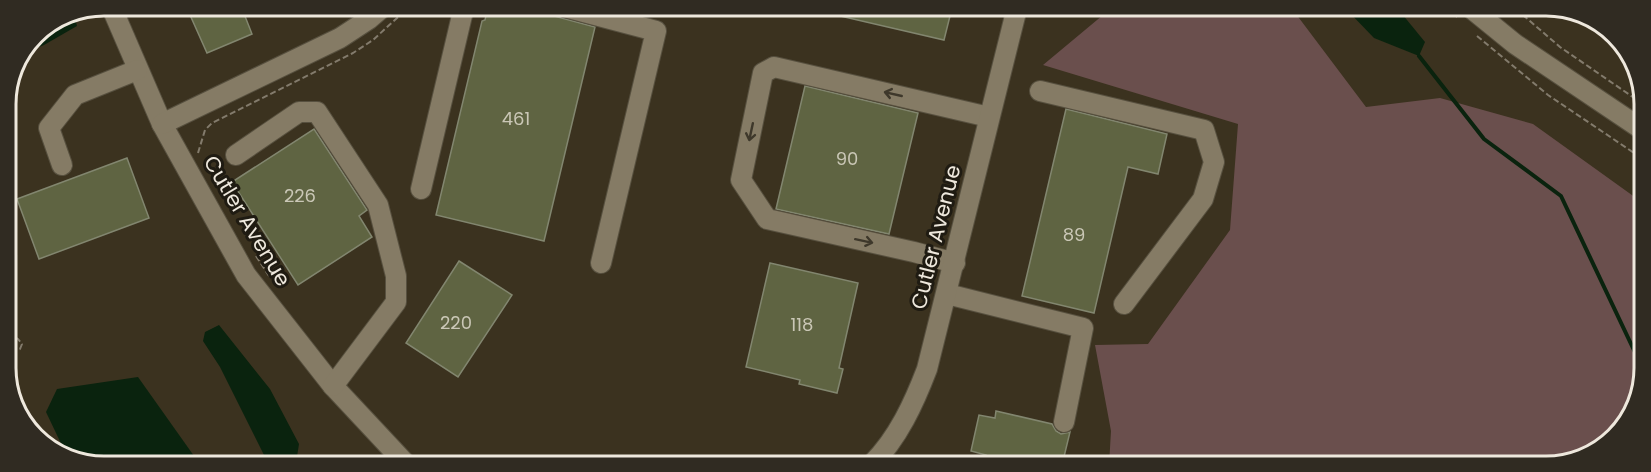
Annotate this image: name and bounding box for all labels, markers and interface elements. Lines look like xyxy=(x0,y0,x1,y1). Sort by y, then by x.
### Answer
one-way arrow xyxy=(884,88,903,100)
house number: 461 xyxy=(502,106,530,131)
one-way arrow xyxy=(745,122,756,142)
house number: 90 xyxy=(836,146,858,171)
street label: Cutler Avenue xyxy=(197,150,298,292)
street label: Cutler Avenue xyxy=(904,162,967,312)
house number: 226 xyxy=(284,183,316,208)
house number: 89 xyxy=(1063,222,1085,247)
one-way arrow xyxy=(854,235,873,247)
house number: 220 xyxy=(440,310,472,335)
house number: 118 xyxy=(791,312,813,337)

